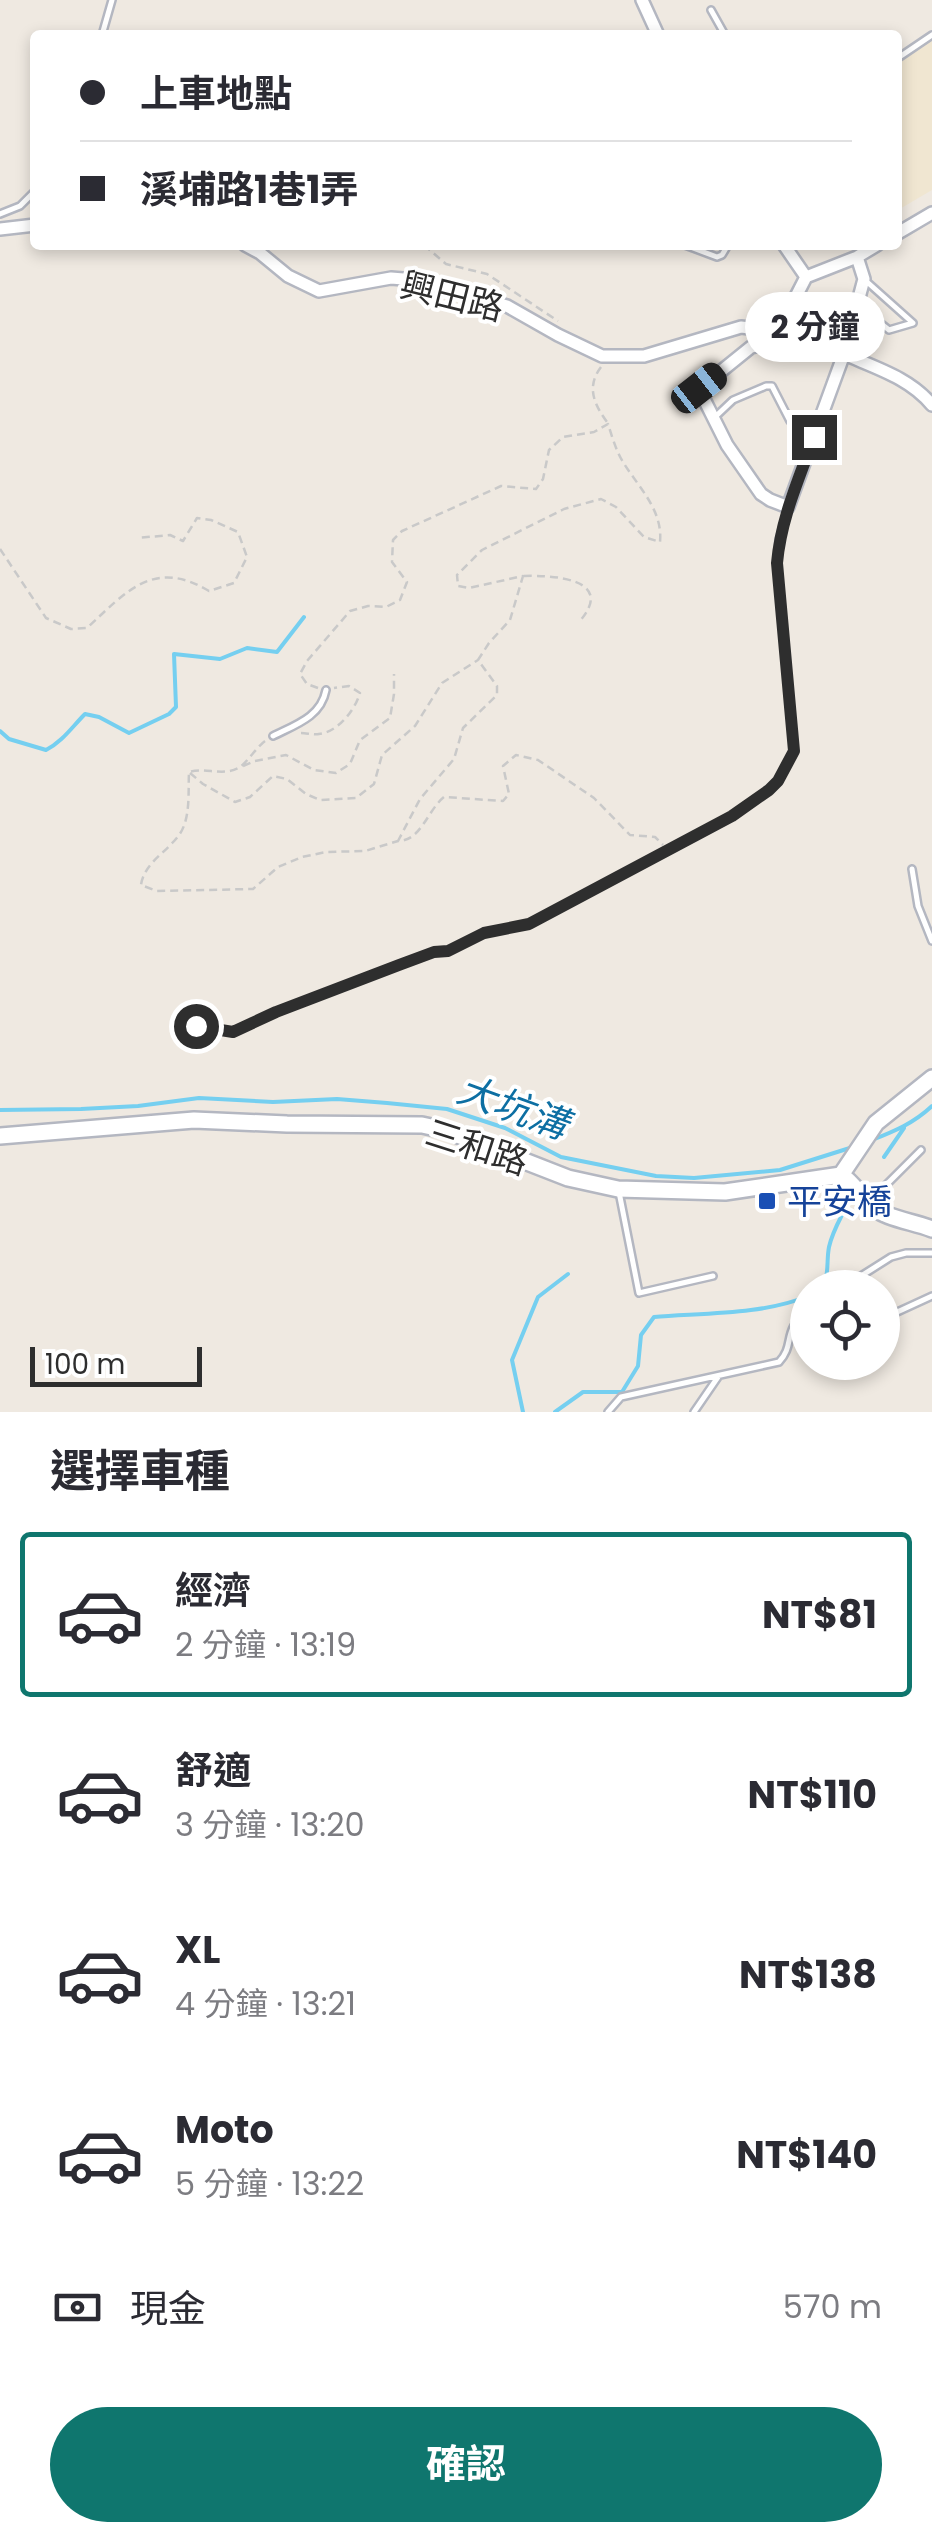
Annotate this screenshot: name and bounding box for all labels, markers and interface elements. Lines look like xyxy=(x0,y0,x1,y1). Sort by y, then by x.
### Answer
text: 上車地點 xyxy=(140,67,292,120)
text: 溪埔路1巷1弄 xyxy=(140,163,359,216)
street label: 興田路 xyxy=(395,260,509,332)
callout: 2 分鐘 xyxy=(744,292,884,362)
text: 2 分鐘 xyxy=(770,304,860,349)
car xyxy=(666,358,732,418)
route end xyxy=(792,415,837,460)
route start xyxy=(174,1004,219,1049)
water label: 大坑溝 xyxy=(450,1063,580,1153)
street label: 三和路 xyxy=(419,1107,535,1187)
place label: 平安橋 xyxy=(787,1177,892,1226)
marker: 平安橋 xyxy=(756,1190,778,1212)
map controls xyxy=(790,1270,900,1380)
button: locate xyxy=(790,1270,900,1380)
scale bar xyxy=(30,1342,202,1386)
text: 100 m xyxy=(45,1345,125,1384)
text: 選擇車種 xyxy=(50,1440,230,1503)
text: 經濟 xyxy=(175,1564,251,1617)
icon: car xyxy=(55,1570,145,1660)
text: NT$81 xyxy=(762,1588,877,1641)
text: 2 分鐘 · 13:19 xyxy=(175,1622,356,1667)
text: 舒適 xyxy=(175,1744,251,1797)
icon: car xyxy=(55,1750,145,1840)
text: NT$110 xyxy=(748,1768,877,1821)
text: 3 分鐘 · 13:20 xyxy=(175,1802,365,1847)
text: XL xyxy=(175,1923,220,1976)
icon: car xyxy=(55,1930,145,2020)
text: NT$138 xyxy=(739,1948,877,2001)
text: 4 分鐘 · 13:21 xyxy=(175,1981,356,2026)
text: Moto xyxy=(175,2103,274,2156)
icon: car xyxy=(55,2110,145,2200)
text: NT$140 xyxy=(736,2128,877,2181)
text: 5 分鐘 · 13:22 xyxy=(175,2161,364,2206)
icon: cash xyxy=(50,2280,105,2335)
text: 現金 xyxy=(130,2282,206,2335)
text: 570 m xyxy=(783,2284,882,2329)
button: 確認 xyxy=(50,2407,882,2522)

